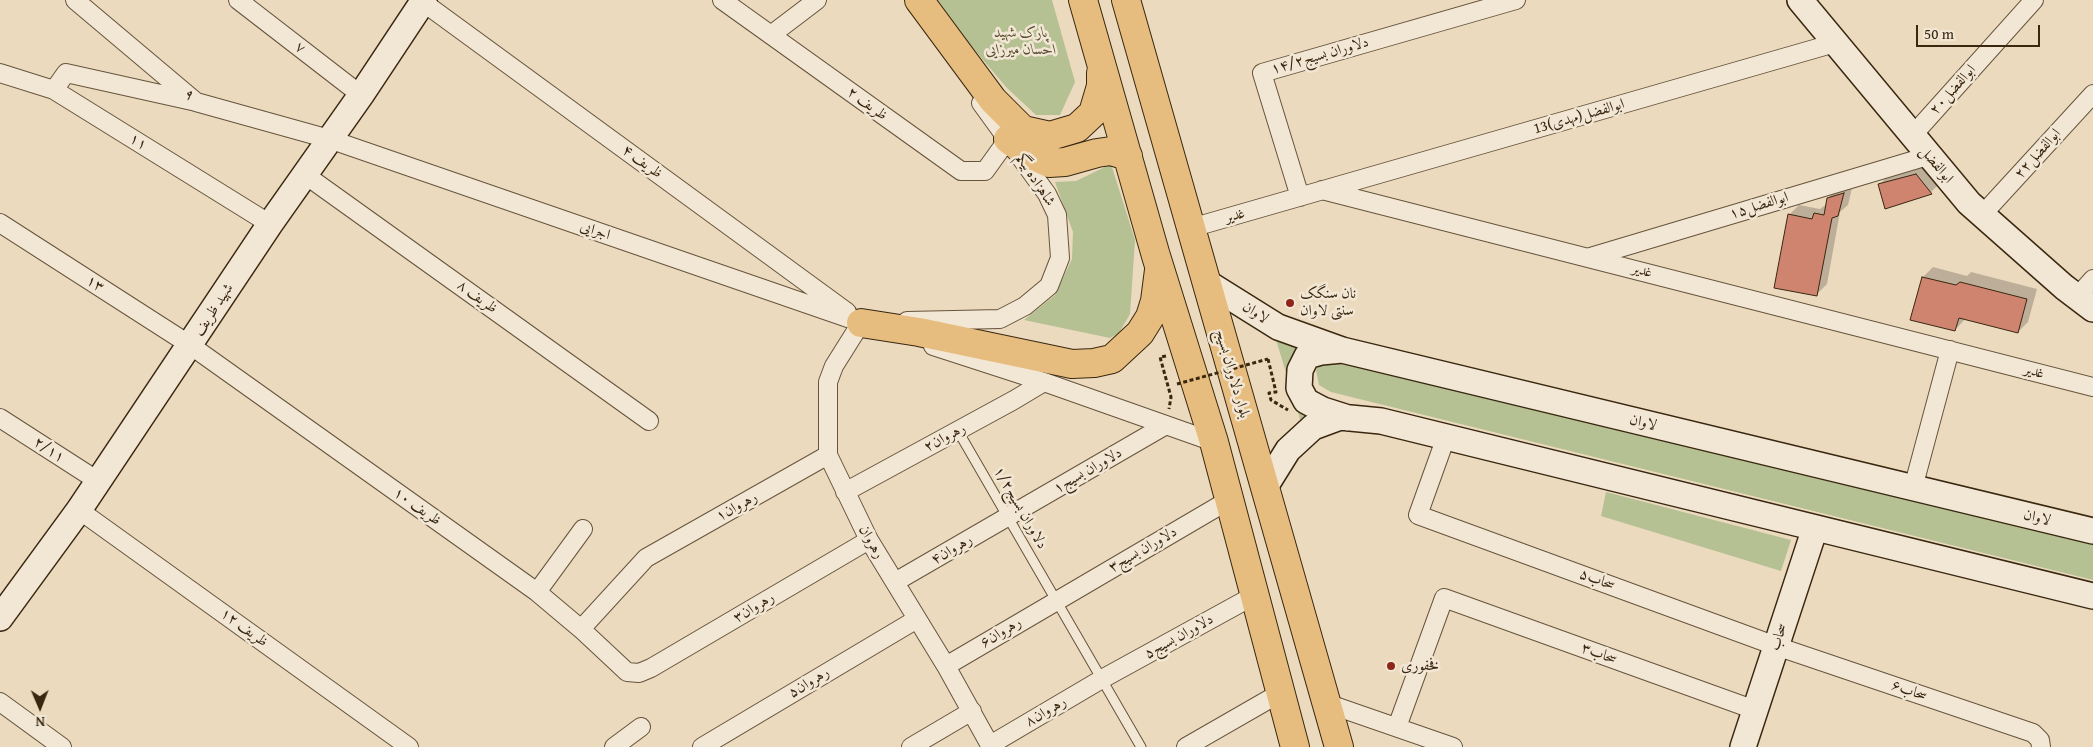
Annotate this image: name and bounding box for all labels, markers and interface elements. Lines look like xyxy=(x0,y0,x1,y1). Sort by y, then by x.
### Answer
scale bar xyxy=(1918,15,2042,47)
text: 50 m xyxy=(1924,23,1954,44)
park label: پارک شهید احسان میرزایی xyxy=(986,24,1056,59)
street label: ۱۴/۲دلاوران بسیج xyxy=(1269,33,1371,79)
street label: ۷ xyxy=(291,38,309,58)
street label: ابوالفضل۲۰ xyxy=(1926,61,1980,119)
street label: ظریف ۲ xyxy=(843,83,891,125)
street label: ۹ xyxy=(180,85,198,105)
street label: 13ابوالفضل(مهدی) xyxy=(1531,95,1627,139)
street label: ابوالفضل۲۲ xyxy=(2011,125,2065,183)
street label: ۱۱ xyxy=(126,130,150,154)
street label: ظریف ۴ xyxy=(618,141,666,183)
street label: ابوالفضل xyxy=(1915,143,1957,187)
street label: شاهزاده بیگم xyxy=(1011,150,1059,210)
street label: ابوالفضل۱۵ xyxy=(1727,188,1791,224)
street label: غدیر xyxy=(1223,205,1247,227)
street label: اجرایی xyxy=(578,217,612,245)
street label: غدیر xyxy=(1630,260,1654,282)
street label: ۱۳ xyxy=(83,272,107,296)
street label: ظریف ۸ xyxy=(453,276,501,318)
street label: شهید ظریف xyxy=(190,280,238,340)
place label: نان سنگک سنتی لاوان xyxy=(1300,285,1356,320)
marker: نان سنگک سنتی لاوان xyxy=(1284,297,1296,309)
street label: لاوان xyxy=(1239,298,1271,328)
street label: بلوار دلاوران بسیج xyxy=(1211,328,1253,420)
street label: غدیر xyxy=(2022,361,2046,383)
street label: لاوان xyxy=(1627,411,1659,435)
street label: رهروان۲ xyxy=(921,420,969,456)
street label: ۲/۱۱ xyxy=(30,433,68,467)
street label: دلاوران بسیج۱ xyxy=(1051,444,1125,498)
street label: دلاوران بسیج۱/۲ xyxy=(989,464,1051,552)
street label: ظریف ۱۰ xyxy=(390,484,444,530)
street label: رهروان۱ xyxy=(713,488,761,526)
street label: لاوان xyxy=(2021,506,2053,530)
street label: رهروان xyxy=(854,522,888,562)
street label: دلاوران بسیج۳ xyxy=(1106,523,1180,577)
street label: رهروان۴ xyxy=(928,531,976,569)
street label: ۵سحاب xyxy=(1577,565,1617,595)
street label: رهروان۳ xyxy=(730,589,778,627)
street label: ظریف ۱۲ xyxy=(217,605,271,651)
street label: دلاوران بسیج۵ xyxy=(1141,611,1217,663)
street label: رهروان۶ xyxy=(977,614,1025,652)
street label: سحاب xyxy=(1766,621,1792,653)
street label: ۳سحاب xyxy=(1579,639,1619,669)
place label: فخفوری xyxy=(1401,657,1439,675)
marker: فخفوری xyxy=(1385,660,1397,672)
street label: رهروان۵ xyxy=(785,664,833,702)
street label: ۶سحاب xyxy=(1889,677,1929,705)
north arrow xyxy=(15,682,65,732)
street label: رهروان۸ xyxy=(1022,693,1070,731)
text: N xyxy=(35,712,45,732)

